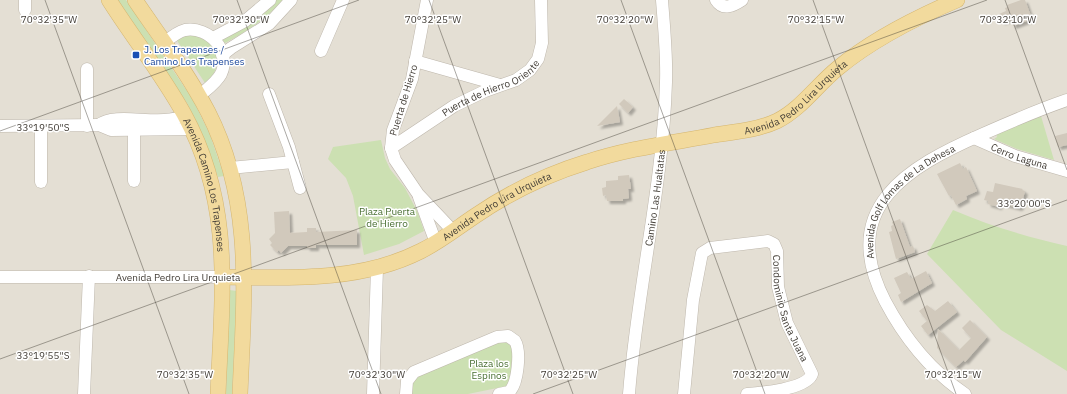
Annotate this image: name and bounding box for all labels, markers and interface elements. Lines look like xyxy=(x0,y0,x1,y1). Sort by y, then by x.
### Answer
text: 70°32'35"W xyxy=(21,13,77,26)
text: 70°32'30"W xyxy=(213,13,269,26)
text: 70°32'25"W xyxy=(405,13,461,26)
text: 70°32'20"W xyxy=(597,13,653,26)
text: 70°32'15"W xyxy=(788,13,844,26)
text: 70°32'10"W xyxy=(980,13,1036,26)
place label: J. Los Trapenses / Camino Los Trapenses xyxy=(144,43,245,68)
marker: J. Los Trapenses / Camino Los Trapenses xyxy=(131,50,141,60)
street label: Puerta de Hierro Oriente xyxy=(439,57,543,119)
street label: Avenida Pedro Lira Urquieta xyxy=(743,57,850,137)
street label: Puerta de Hierro xyxy=(386,63,421,137)
street label: Avenida Camino Los Trapenses xyxy=(180,116,227,252)
text: 33°19'50"S xyxy=(16,121,70,134)
street label: Cerro Laguna xyxy=(989,140,1050,172)
street label: Avenida Golf Lomas de La Dehesa xyxy=(863,142,958,260)
street label: Camino Las Hualtatas xyxy=(642,149,668,247)
street label: Avenida Pedro Lira Urquieta xyxy=(440,169,554,244)
text: 33°20'00"S xyxy=(997,197,1051,210)
park label: Plaza Puerta de Hierro xyxy=(359,205,416,230)
street label: Condominio Santa Juana xyxy=(770,255,811,365)
street label: Avenida Pedro Lira Urquieta xyxy=(116,271,241,284)
text: 33°19'55"S xyxy=(16,349,70,362)
park label: Plaza los Espinos xyxy=(469,357,509,382)
text: 70°32'35"W xyxy=(157,368,213,381)
text: 70°32'30"W xyxy=(349,368,405,381)
text: 70°32'25"W xyxy=(541,368,597,381)
text: 70°32'20"W xyxy=(733,368,789,381)
text: 70°32'15"W xyxy=(925,368,981,381)

